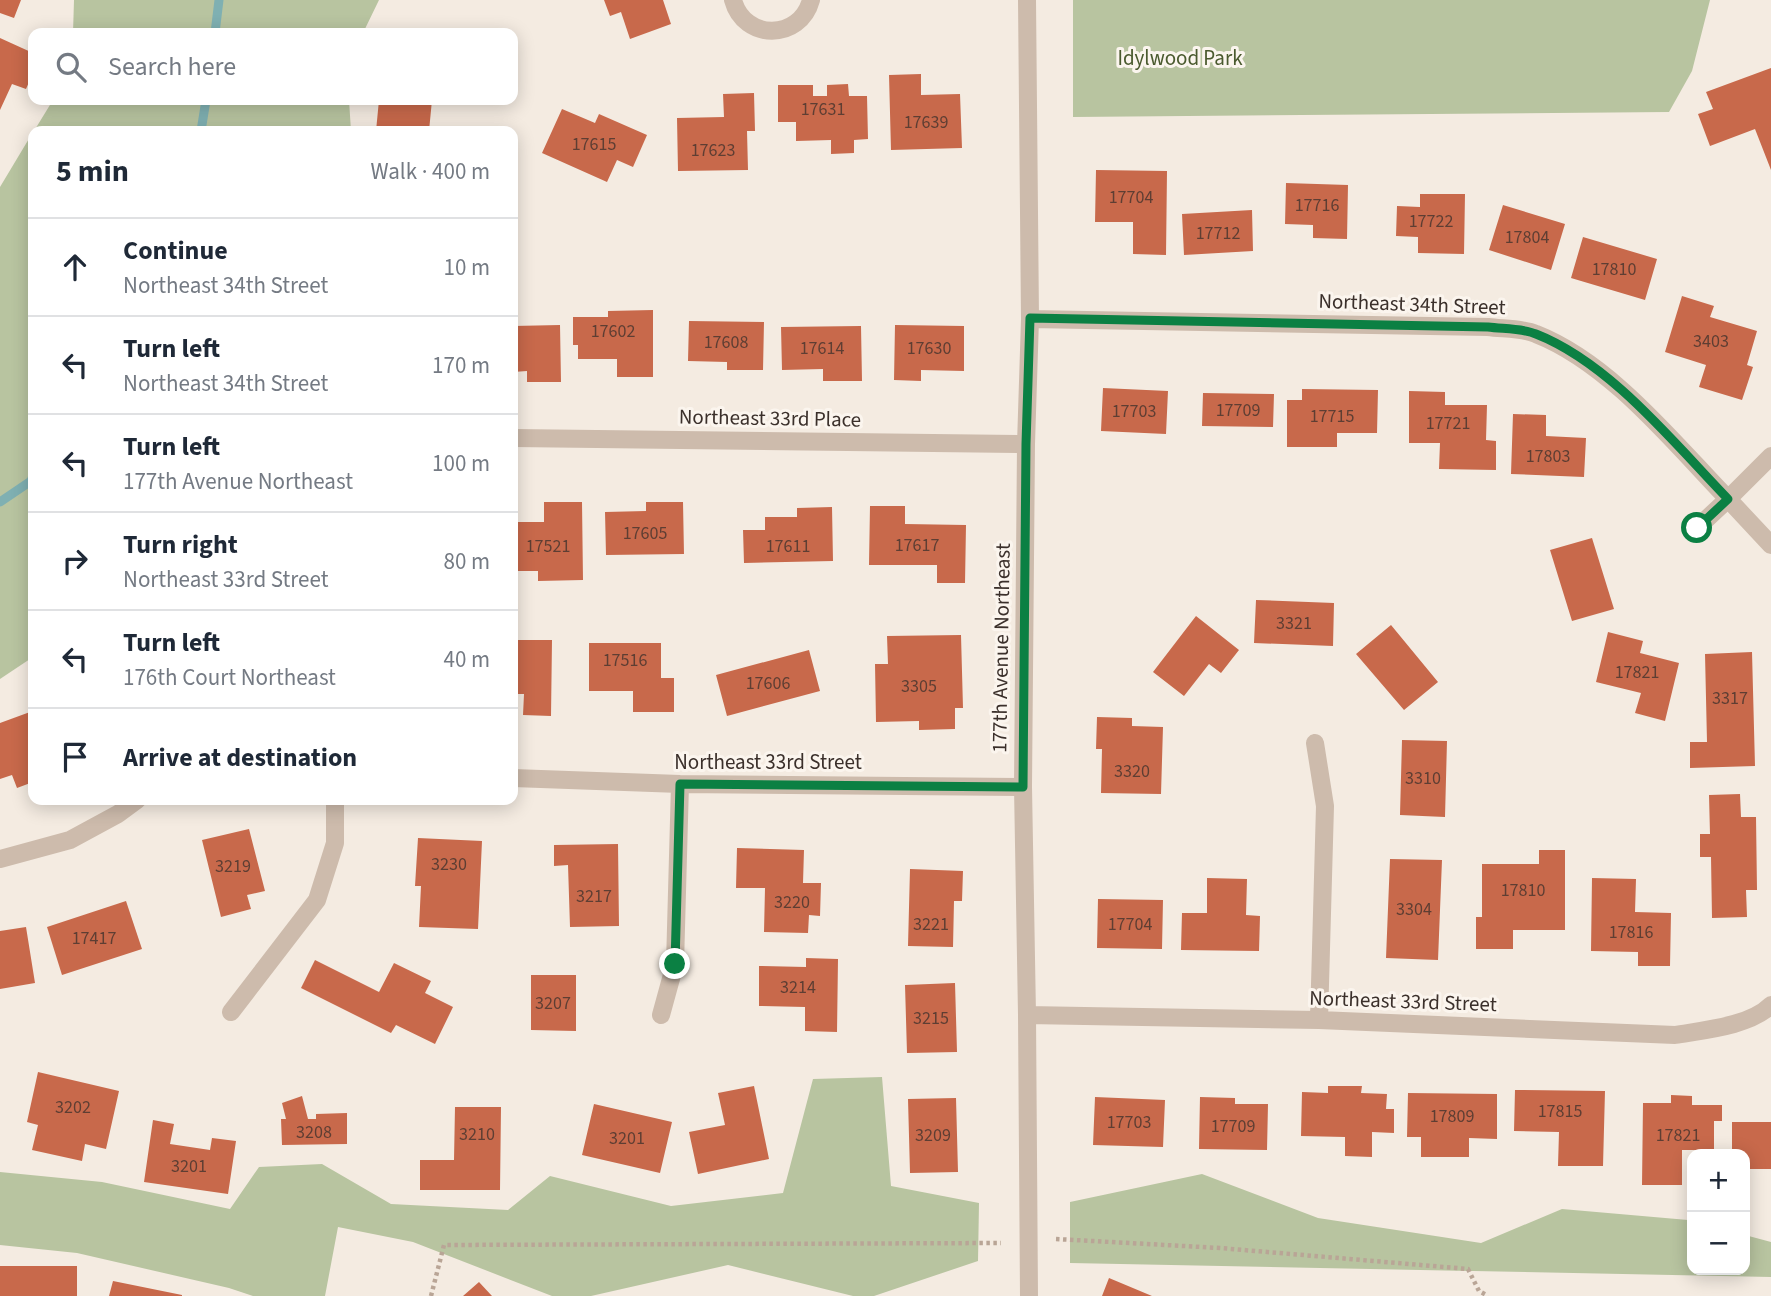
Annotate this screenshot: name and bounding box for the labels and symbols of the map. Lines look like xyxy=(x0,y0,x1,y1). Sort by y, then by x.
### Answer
park label: Idylwood Park xyxy=(1117,43,1243,73)
house number: 17631 xyxy=(801,97,845,122)
house number: 17639 xyxy=(904,110,948,135)
house number: 17615 xyxy=(572,132,616,157)
house number: 17623 xyxy=(691,138,735,163)
house number: 17704 xyxy=(1109,185,1153,210)
house number: 17716 xyxy=(1295,193,1339,218)
house number: 17722 xyxy=(1409,209,1453,234)
house number: 17712 xyxy=(1196,221,1240,246)
house number: 17804 xyxy=(1505,225,1549,250)
house number: 17810 xyxy=(1592,257,1636,282)
street label: Northeast 34th Street xyxy=(1318,286,1506,322)
house number: 17602 xyxy=(591,319,635,344)
house number: 3403 xyxy=(1693,329,1729,354)
house number: 17608 xyxy=(704,330,748,355)
house number: 17614 xyxy=(800,336,844,361)
house number: 17630 xyxy=(907,336,951,361)
house number: 17709 xyxy=(1216,398,1260,423)
house number: 17703 xyxy=(1112,399,1156,424)
street label: Northeast 33rd Place xyxy=(679,401,861,435)
house number: 17715 xyxy=(1310,404,1354,429)
house number: 17721 xyxy=(1426,411,1470,436)
house number: 17803 xyxy=(1526,444,1570,469)
route start xyxy=(1681,512,1712,543)
house number: 17605 xyxy=(623,521,667,546)
house number: 17617 xyxy=(895,533,939,558)
house number: 17521 xyxy=(526,534,570,559)
house number: 17611 xyxy=(766,534,810,559)
street label: 177th Avenue Northeast xyxy=(984,543,1018,753)
house number: 3321 xyxy=(1276,611,1312,636)
house number: 17516 xyxy=(603,648,647,673)
house number: 17821 xyxy=(1615,660,1659,685)
house number: 17606 xyxy=(746,671,790,696)
house number: 3305 xyxy=(901,674,937,699)
house number: 3317 xyxy=(1712,686,1748,711)
street label: Northeast 33rd Street xyxy=(674,747,862,777)
house number: 3320 xyxy=(1114,759,1150,784)
house number: 3310 xyxy=(1405,766,1441,791)
house number: 3230 xyxy=(431,852,467,877)
house number: 3219 xyxy=(215,854,251,879)
house number: 17810 xyxy=(1501,878,1545,903)
house number: 3217 xyxy=(576,884,612,909)
house number: 3220 xyxy=(774,890,810,915)
house number: 3304 xyxy=(1396,897,1432,922)
house number: 3221 xyxy=(913,912,949,937)
house number: 17704 xyxy=(1108,912,1152,937)
house number: 17816 xyxy=(1609,920,1653,945)
house number: 17417 xyxy=(72,926,116,951)
route end xyxy=(659,948,690,979)
house number: 3214 xyxy=(780,975,816,1000)
street label: Northeast 33rd Street xyxy=(1309,983,1497,1019)
house number: 3207 xyxy=(535,991,571,1016)
house number: 3215 xyxy=(913,1006,949,1031)
house number: 3202 xyxy=(55,1095,91,1120)
house number: 17815 xyxy=(1538,1099,1582,1124)
house number: 17809 xyxy=(1430,1104,1474,1129)
house number: 17703 xyxy=(1107,1110,1151,1135)
house number: 17709 xyxy=(1211,1114,1255,1139)
house number: 3208 xyxy=(296,1120,332,1145)
house number: 3210 xyxy=(459,1122,495,1147)
house number: 3209 xyxy=(915,1123,951,1148)
house number: 17821 xyxy=(1656,1123,1700,1148)
house number: 3201 xyxy=(609,1126,645,1151)
house number: 3201 xyxy=(171,1154,207,1179)

